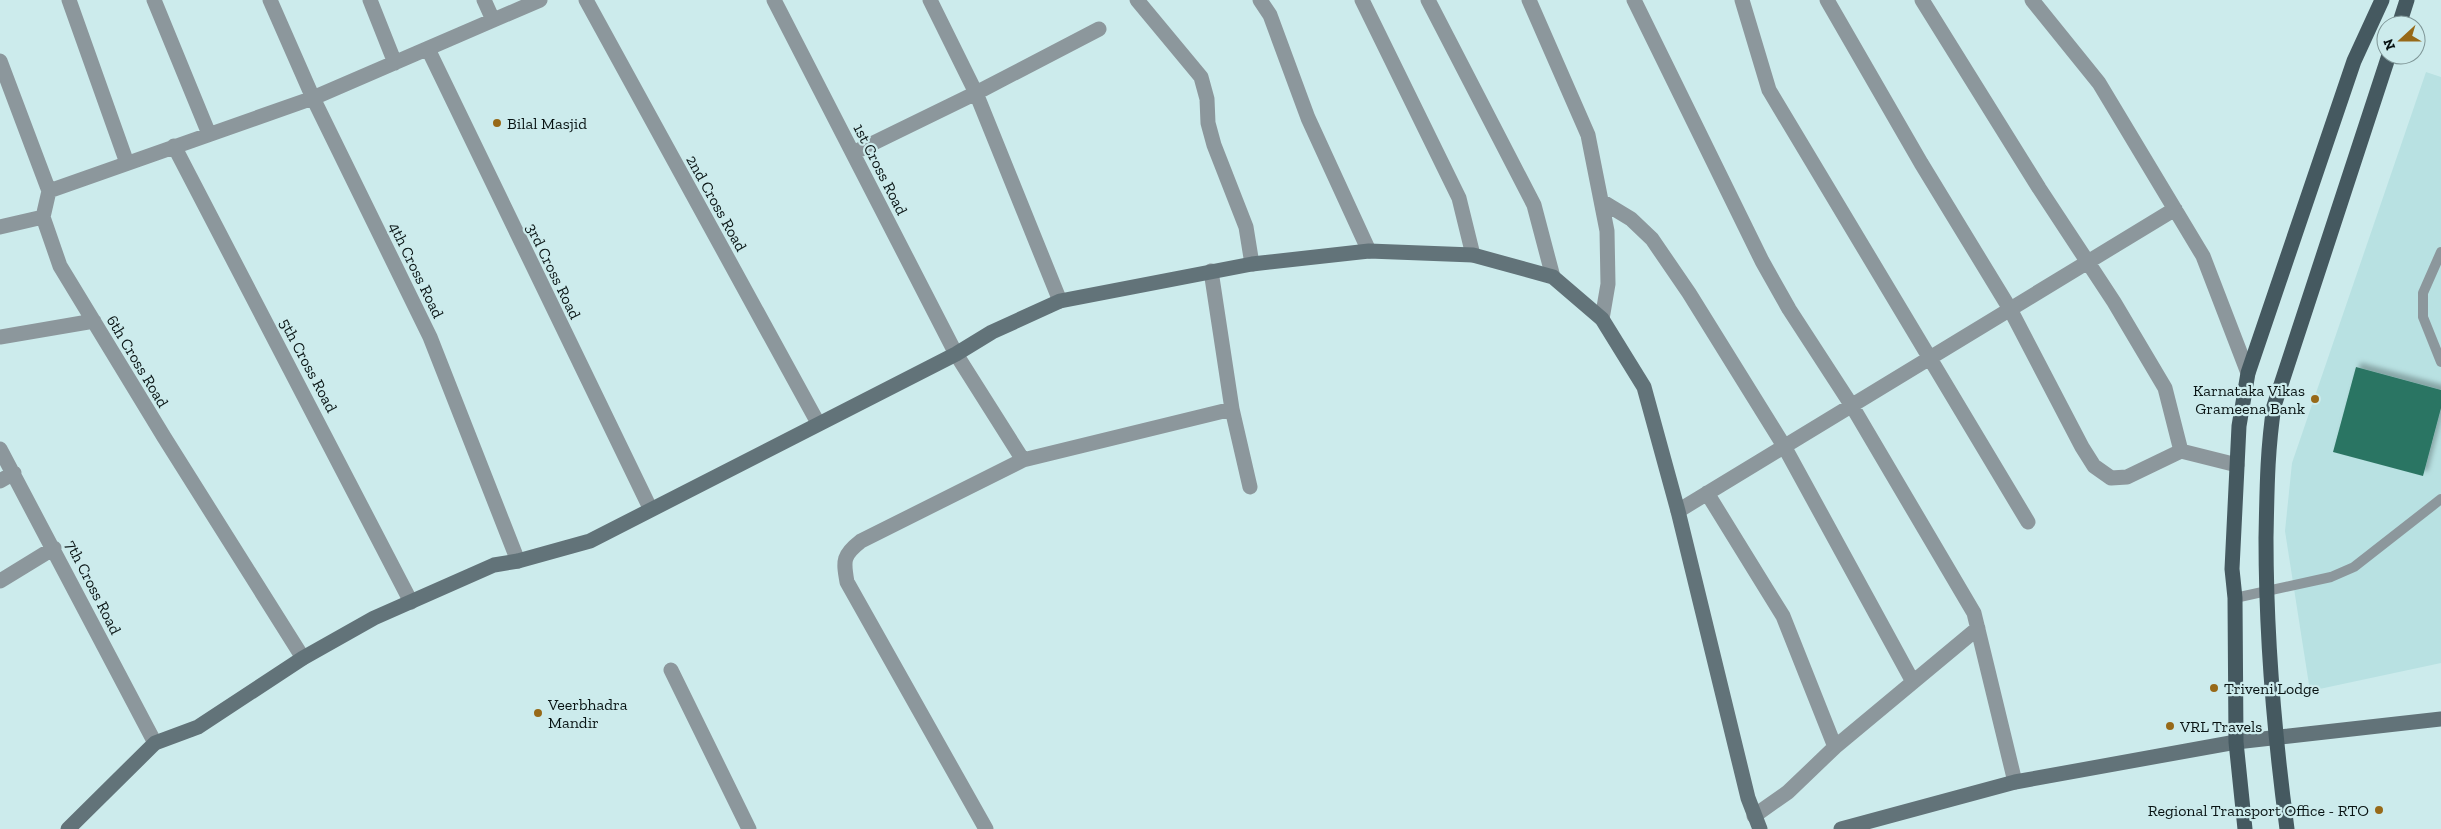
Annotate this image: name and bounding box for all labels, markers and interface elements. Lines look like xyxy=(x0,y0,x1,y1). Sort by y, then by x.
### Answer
north arrow xyxy=(2376,15,2426,65)
text: N xyxy=(2379,36,2399,52)
place label: Bilal Masjid xyxy=(507,114,587,133)
marker: Bilal Masjid xyxy=(491,117,503,129)
street label: 1st Cross Road xyxy=(849,120,912,218)
street label: 2nd Cross Road xyxy=(682,152,751,255)
street label: 4th Cross Road xyxy=(385,219,448,321)
street label: 3rd Cross Road xyxy=(522,220,585,322)
street label: 6th Cross Road xyxy=(103,312,173,411)
street label: 5th Cross Road xyxy=(276,315,341,416)
place label: Karnataka Vikas Grameena Bank xyxy=(2193,381,2306,418)
marker: Karnataka Vikas Grameena Bank xyxy=(2309,393,2321,405)
street label: 7th Cross Road xyxy=(62,537,126,638)
place label: Triveni Lodge xyxy=(2224,679,2319,698)
marker: Triveni Lodge xyxy=(2208,682,2220,694)
place label: Veerbhadra Mandir xyxy=(547,695,628,732)
marker: Veerbhadra Mandir xyxy=(532,707,544,719)
place label: VRL Travels xyxy=(2179,717,2262,736)
marker: VRL Travels xyxy=(2164,720,2176,732)
place label: Regional Transport Office - RTO xyxy=(2148,801,2369,820)
marker: Regional Transport Office - RTO xyxy=(2373,804,2385,816)

